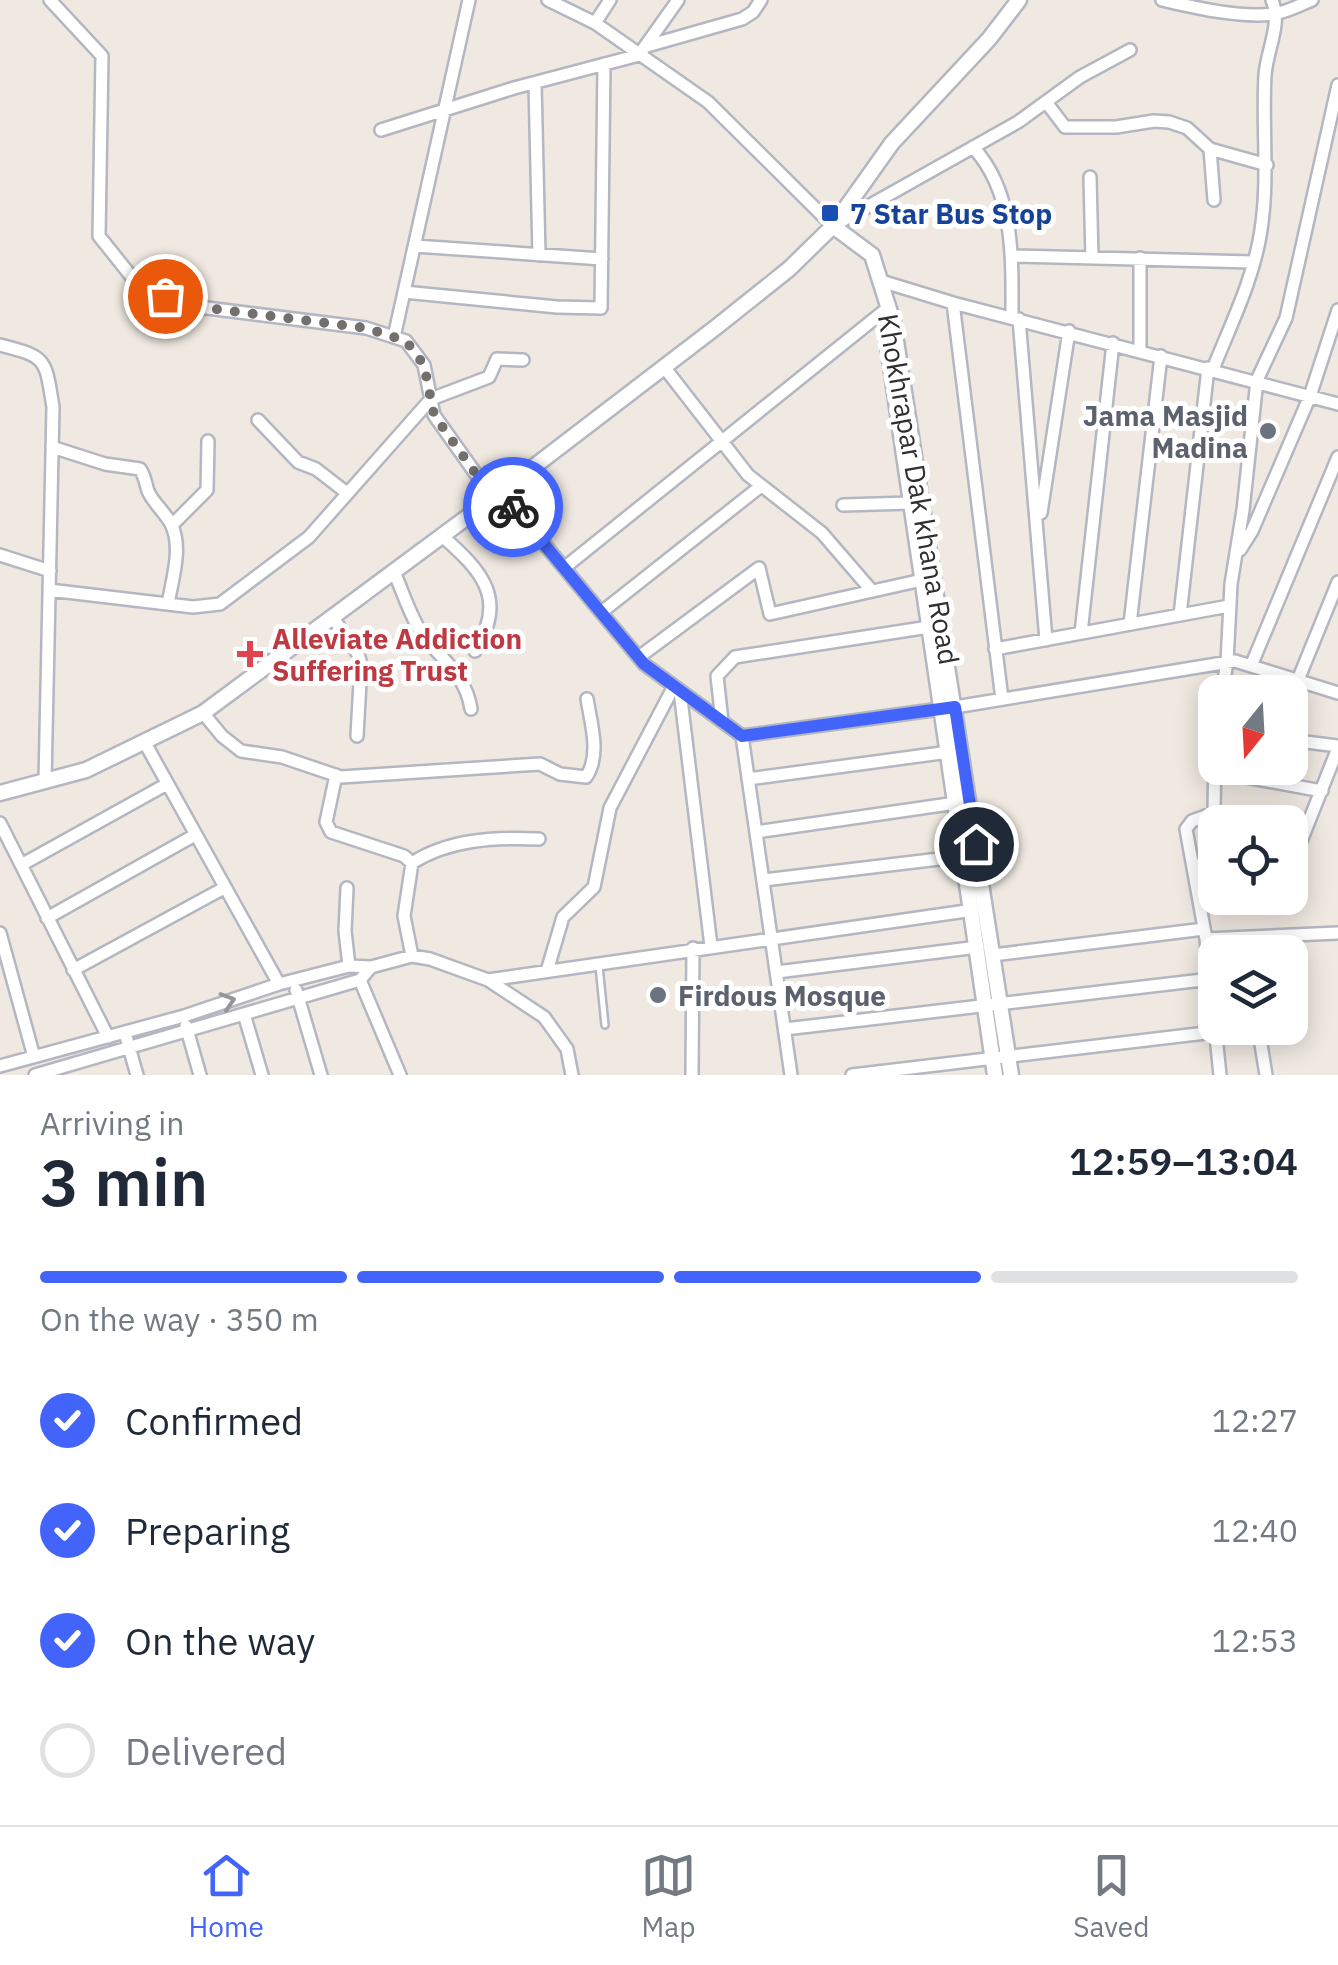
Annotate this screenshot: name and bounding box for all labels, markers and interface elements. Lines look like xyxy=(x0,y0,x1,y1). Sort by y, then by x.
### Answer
place label: 7 Star Bus Stop xyxy=(850,195,1052,232)
marker: 7 Star Bus Stop xyxy=(819,202,841,224)
pin xyxy=(123,254,208,339)
icon: bag xyxy=(138,269,193,324)
street label: Khokhrapar Dak khana Road xyxy=(870,311,968,667)
place label: Jama Masjid Madina xyxy=(1083,397,1248,466)
marker: Jama Masjid Madina xyxy=(1257,420,1279,442)
courier xyxy=(463,457,563,557)
icon: bike xyxy=(486,480,541,535)
place label: Alleviate Addiction Suffering Trust xyxy=(272,620,522,689)
marker: Alleviate Addiction Suffering Trust xyxy=(237,641,263,667)
north arrow xyxy=(1198,675,1308,785)
map controls xyxy=(1198,675,1308,1045)
pin xyxy=(934,802,1019,887)
button: locate xyxy=(1198,805,1308,915)
icon: home xyxy=(949,817,1004,872)
button: layers xyxy=(1198,935,1308,1045)
place label: Firdous Mosque xyxy=(678,977,886,1014)
marker: Firdous Mosque xyxy=(647,984,669,1006)
one-way arrow xyxy=(219,993,236,1013)
text: Arriving in xyxy=(40,1102,185,1144)
text: 12:59–13:04 xyxy=(1069,1136,1298,1185)
text: 3 min xyxy=(40,1139,208,1224)
text: On the way · 350 m xyxy=(40,1298,319,1340)
icon: check xyxy=(40,1393,95,1448)
text: Confirmed xyxy=(125,1396,303,1445)
text: 12:27 xyxy=(1212,1399,1298,1441)
icon: check xyxy=(40,1503,95,1558)
text: Preparing xyxy=(125,1506,290,1555)
text: 12:40 xyxy=(1212,1509,1298,1551)
icon: check xyxy=(40,1613,95,1668)
text: On the way xyxy=(125,1616,315,1665)
text: 12:53 xyxy=(1212,1619,1298,1661)
text: Delivered xyxy=(125,1726,287,1775)
tab: Home xyxy=(189,1848,264,1945)
tab: Map xyxy=(641,1848,696,1945)
tab: Saved xyxy=(1073,1848,1149,1945)

